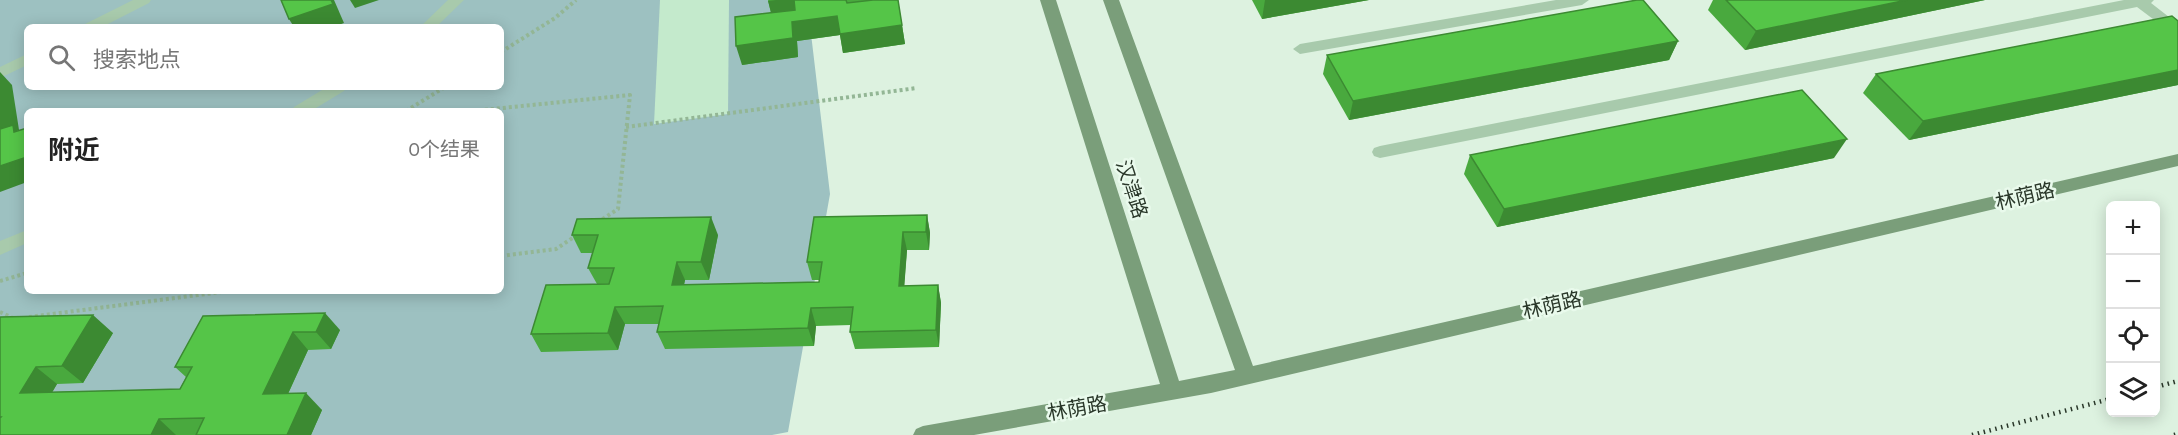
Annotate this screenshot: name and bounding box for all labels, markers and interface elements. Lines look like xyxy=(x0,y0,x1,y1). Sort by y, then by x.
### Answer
search box xyxy=(24,24,504,90)
icon: search xyxy=(45,41,78,74)
text: 搜索地点 xyxy=(93,47,181,73)
text: 附近 xyxy=(48,135,100,166)
text: 0个结果 xyxy=(408,138,480,161)
street label: 汉津路 xyxy=(1111,157,1152,221)
street label: 林荫路 xyxy=(1993,179,2057,214)
map controls xyxy=(2106,201,2160,417)
button: + xyxy=(2106,201,2160,255)
button: − xyxy=(2106,255,2160,309)
street label: 林荫路 xyxy=(1520,288,1584,323)
button: locate xyxy=(2106,309,2160,363)
button: layers xyxy=(2106,363,2160,417)
street label: 林荫路 xyxy=(1046,392,1109,425)

